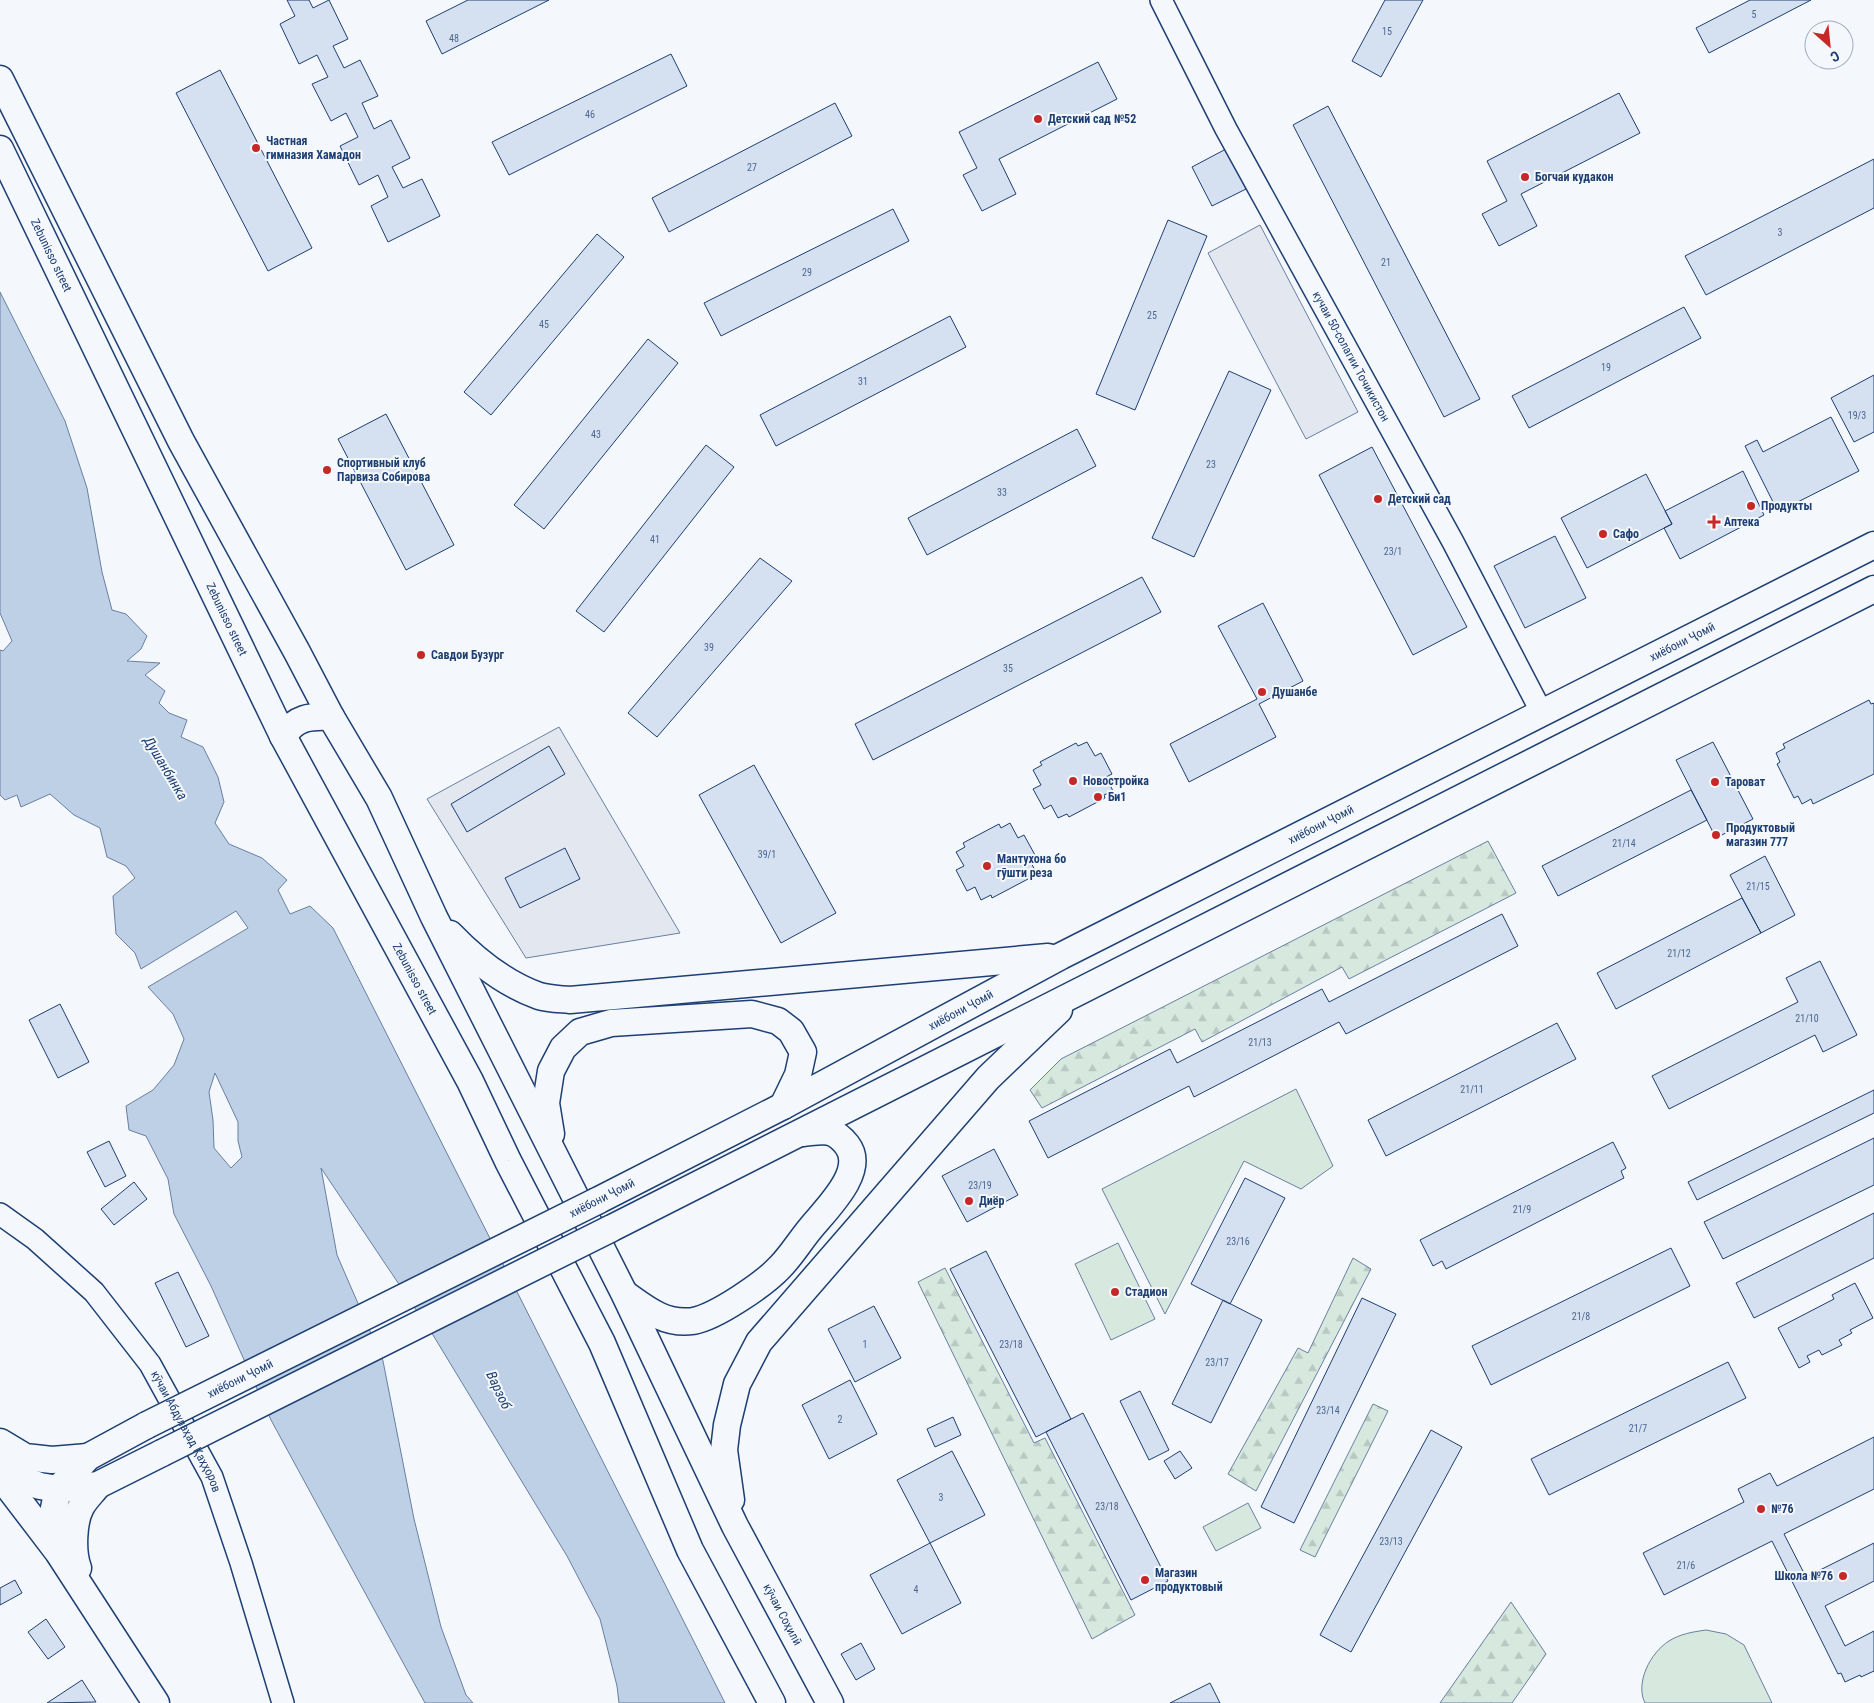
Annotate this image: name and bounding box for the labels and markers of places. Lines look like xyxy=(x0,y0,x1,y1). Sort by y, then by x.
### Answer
place label: Детский сад №52 xyxy=(1048,112,1136,126)
marker: Детский сад №52 xyxy=(1032,113,1044,125)
place label: Частная гимназия Хамадон xyxy=(266,134,361,162)
marker: Частная гимназия Хамадон xyxy=(250,142,262,154)
place label: Богчаи кудакон xyxy=(1535,170,1613,184)
marker: Богчаи кудакон xyxy=(1519,171,1531,183)
place label: Спортивный клуб Парвиза Собирова xyxy=(337,456,430,484)
marker: Спортивный клуб Парвиза Собирова xyxy=(321,464,333,476)
place label: Детский сад xyxy=(1388,492,1451,506)
marker: Детский сад xyxy=(1372,493,1384,505)
place label: Продукты xyxy=(1761,499,1812,513)
marker: Продукты xyxy=(1745,500,1757,512)
place label: Аптека xyxy=(1724,515,1760,529)
marker: Аптека xyxy=(1708,516,1720,528)
place label: Сафо xyxy=(1613,527,1639,541)
marker: Сафо xyxy=(1597,528,1609,540)
place label: Савдои Бузург xyxy=(431,648,505,662)
marker: Савдои Бузург xyxy=(415,649,427,661)
place label: Душанбе xyxy=(1272,685,1318,699)
marker: Душанбе xyxy=(1256,686,1268,698)
place label: Новостройка xyxy=(1083,774,1149,788)
marker: Новостройка xyxy=(1067,775,1079,787)
place label: Тароват xyxy=(1725,775,1766,789)
marker: Тароват xyxy=(1709,776,1721,788)
place label: Би1 xyxy=(1108,790,1126,804)
marker: Би1 xyxy=(1092,791,1104,803)
place label: Продуктовый магазин 777 xyxy=(1726,821,1795,849)
marker: Продуктовый магазин 777 xyxy=(1710,829,1722,841)
place label: Мантухона бо гӯшти реза xyxy=(997,852,1066,880)
marker: Мантухона бо гӯшти реза xyxy=(981,860,993,872)
place label: Диёр xyxy=(979,1194,1005,1208)
marker: Диёр xyxy=(963,1195,975,1207)
place label: Стадион xyxy=(1125,1285,1167,1299)
marker: Стадион xyxy=(1109,1286,1121,1298)
place label: №76 xyxy=(1771,1502,1794,1516)
marker: №76 xyxy=(1755,1503,1767,1515)
place label: Магазин продуктовый xyxy=(1155,1566,1223,1594)
place label: Школа №76 xyxy=(1774,1569,1833,1583)
marker: Школа №76 xyxy=(1837,1570,1849,1582)
marker: Магазин продуктовый xyxy=(1139,1574,1151,1586)

